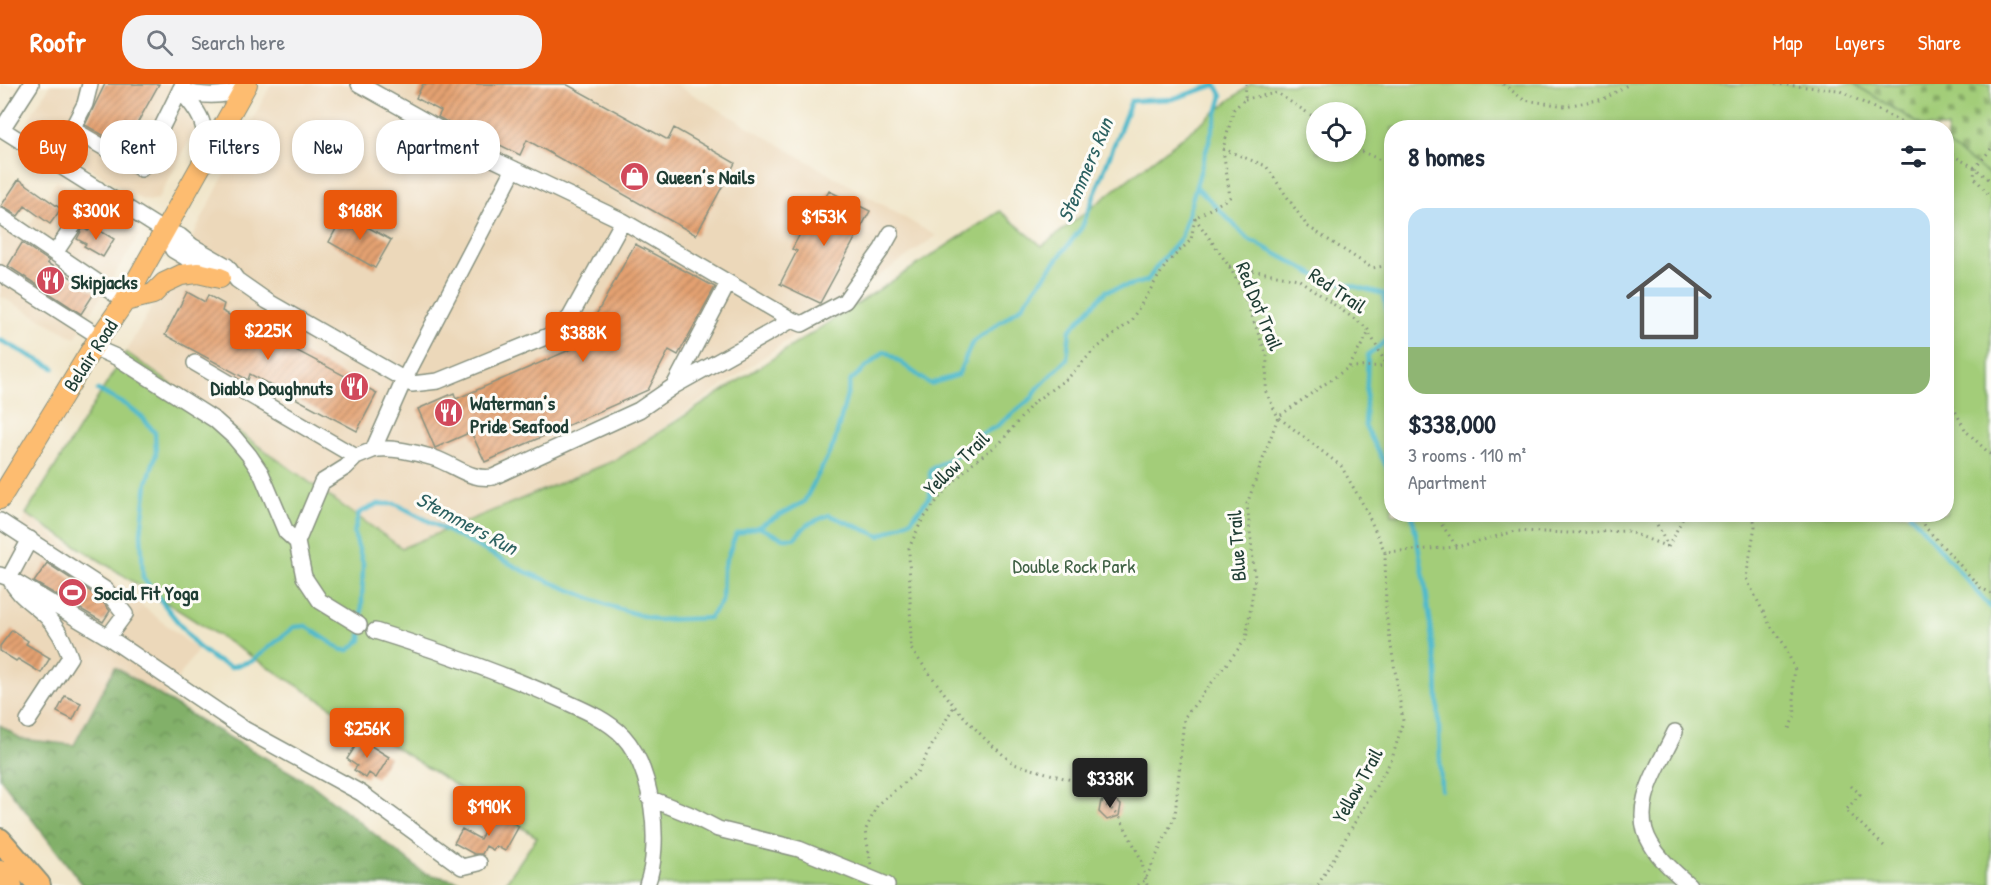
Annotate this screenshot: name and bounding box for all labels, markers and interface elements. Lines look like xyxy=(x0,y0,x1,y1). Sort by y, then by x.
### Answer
search box xyxy=(122,15,542,69)
text: Roofr xyxy=(30,23,86,61)
icon: search xyxy=(143,26,176,59)
text: Search here xyxy=(191,27,285,57)
text: Map xyxy=(1773,28,1802,57)
text: Layers xyxy=(1835,28,1885,57)
text: Share xyxy=(1918,28,1961,57)
map controls xyxy=(1306,102,1366,162)
button: locate xyxy=(1306,102,1366,162)
water label: Stemmers Run xyxy=(1050,112,1121,227)
chip: Buy xyxy=(18,120,88,174)
chip: Rent xyxy=(100,120,177,174)
chip: Filters xyxy=(189,120,280,174)
chip: New xyxy=(292,120,364,174)
chip: Apartment xyxy=(376,120,500,174)
text: 8 homes xyxy=(1408,139,1485,174)
icon: filters xyxy=(1897,140,1930,173)
shop icon: Queen’s Nails xyxy=(619,160,651,192)
place label: Queen’s Nails xyxy=(656,163,755,190)
pin: $300K xyxy=(54,190,138,241)
pin: $168K xyxy=(318,190,402,241)
text: $300K xyxy=(72,196,120,223)
text: $168K xyxy=(338,196,382,223)
pin: $153K xyxy=(782,196,866,247)
text: $153K xyxy=(801,202,847,229)
icon: home xyxy=(1615,247,1723,355)
street label: Red Dot Trail xyxy=(1230,258,1290,355)
street label: Red Trail xyxy=(1304,261,1373,320)
restaurant icon: Skipjacks xyxy=(34,265,66,297)
place label: Skipjacks xyxy=(71,268,138,296)
pin: $225K xyxy=(226,310,310,361)
pin: $388K xyxy=(541,312,625,363)
street label: Belair Road xyxy=(57,314,123,396)
text: $225K xyxy=(244,316,292,343)
text: $388K xyxy=(560,318,606,345)
restaurant icon: Diablo Doughnuts xyxy=(338,371,370,403)
place label: Diablo Doughnuts xyxy=(210,374,333,402)
place label: Waterman’s Pride Seafood xyxy=(470,389,568,439)
restaurant icon: Waterman’s Pride Seafood xyxy=(433,397,465,429)
text: $338,000 xyxy=(1408,406,1496,441)
street label: Yellow Trail xyxy=(917,424,995,501)
text: 3 rooms · 110 m² xyxy=(1408,441,1526,468)
text: Apartment xyxy=(1408,468,1486,495)
water label: Stemmers Run xyxy=(411,484,524,562)
street label: Blue Trail xyxy=(1220,509,1252,582)
park label: Double Rock Park xyxy=(1013,552,1135,579)
sports icon: Social Fit Yoga xyxy=(57,576,89,608)
place label: Social Fit Yoga xyxy=(94,579,198,607)
pin: $256K xyxy=(325,708,409,759)
text: $256K xyxy=(344,714,390,741)
street label: Yellow Trail xyxy=(1325,742,1389,827)
pin: $338K xyxy=(1068,758,1152,809)
text: $338K xyxy=(1086,764,1134,791)
pin: $190K xyxy=(447,786,531,837)
text: $190K xyxy=(467,792,511,819)

